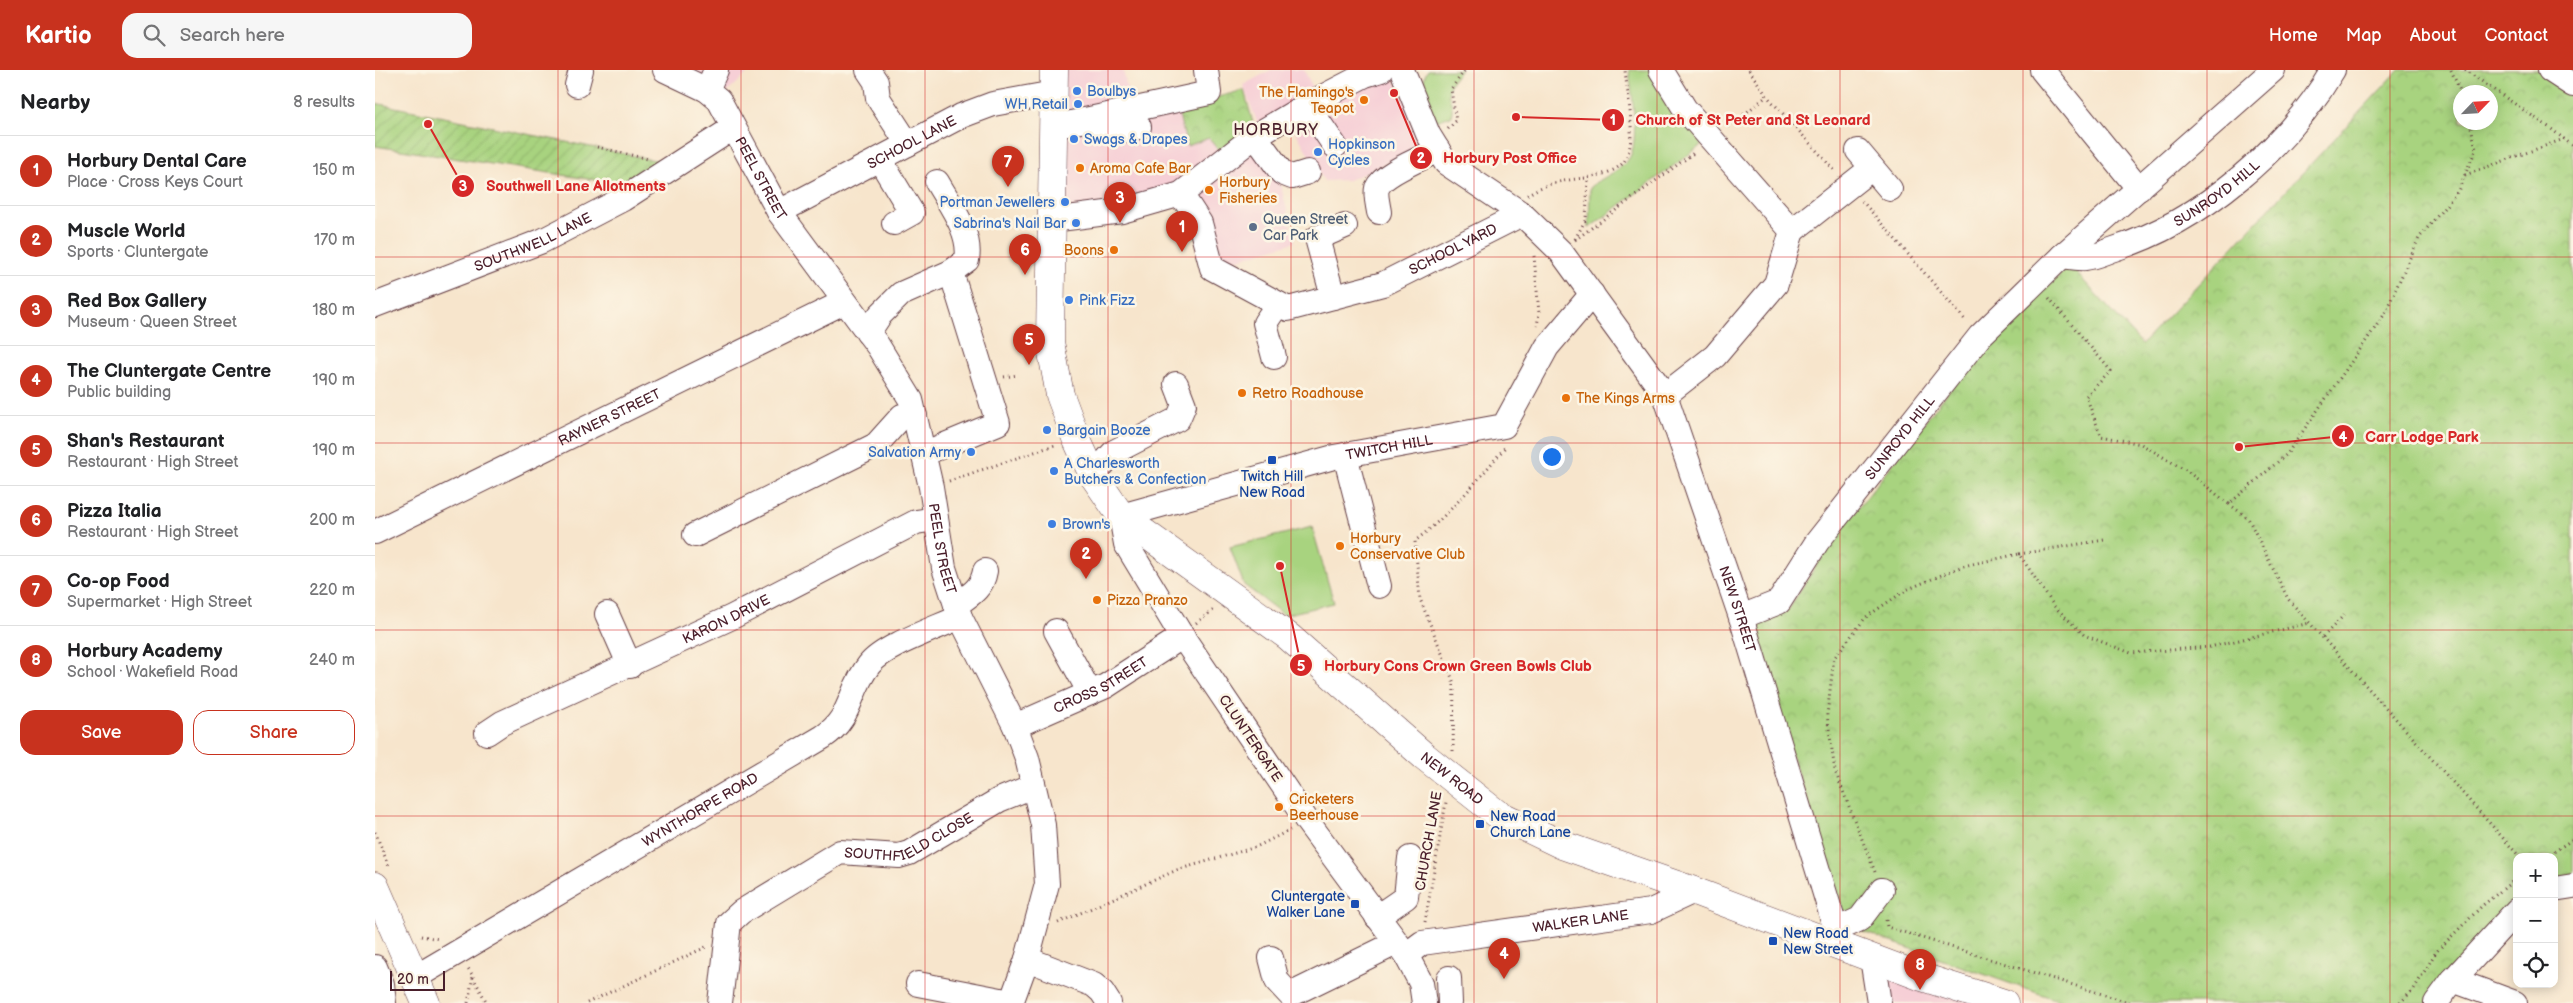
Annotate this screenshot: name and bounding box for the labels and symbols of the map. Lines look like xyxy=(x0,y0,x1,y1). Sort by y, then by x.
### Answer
place label: Boulbys xyxy=(1087,83,1136,100)
place label: The Flamingo's Teapot xyxy=(1259,84,1355,117)
marker: Boulbys xyxy=(1071,85,1083,97)
north arrow xyxy=(2453,85,2498,130)
marker: The Flamingo's Teapot xyxy=(1358,94,1370,106)
place label: WH Retail xyxy=(1005,96,1068,113)
marker: WH Retail xyxy=(1072,98,1084,110)
callout: Church of St Peter and St Leonard xyxy=(1601,105,1881,135)
text: 1 xyxy=(1610,111,1616,130)
text: Church of St Peter and St Leonard xyxy=(1635,111,1871,130)
street label: SCHOOL LANE xyxy=(865,112,959,173)
district label: HORBURY xyxy=(1233,121,1319,140)
place label: Swags & Drapes xyxy=(1084,131,1188,148)
marker: Swags & Drapes xyxy=(1068,133,1080,145)
street label: PEEL STREET xyxy=(731,134,791,224)
place label: Hopkinson Cycles xyxy=(1328,136,1395,169)
callout: Horbury Post Office xyxy=(1408,143,1587,173)
pin: 7 xyxy=(992,146,1024,187)
marker: Hopkinson Cycles xyxy=(1312,146,1324,158)
text: 2 xyxy=(1417,149,1426,168)
text: Horbury Post Office xyxy=(1443,149,1577,168)
street label: SUNROYD HILL xyxy=(2171,157,2263,231)
place label: Aroma Cafe Bar xyxy=(1090,160,1192,177)
marker: Aroma Cafe Bar xyxy=(1074,162,1086,174)
callout: Southwell Lane Allotments xyxy=(451,171,675,201)
place label: Horbury Fisheries xyxy=(1219,174,1277,207)
text: 3 xyxy=(459,177,468,196)
text: Southwell Lane Allotments xyxy=(486,177,666,196)
pin: 3 xyxy=(1104,182,1136,223)
marker: Horbury Fisheries xyxy=(1203,184,1215,196)
place label: Portman Jewellers xyxy=(940,194,1055,211)
marker: Portman Jewellers xyxy=(1059,196,1071,208)
street label: SOUTHWELL LANE xyxy=(472,209,594,275)
pin: 1 xyxy=(1166,211,1198,252)
place label: Queen Street Car Park xyxy=(1263,211,1349,244)
place label: Sabrina's Nail Bar xyxy=(953,215,1067,232)
marker: Sabrina's Nail Bar xyxy=(1070,217,1082,229)
street label: SCHOOL YARD xyxy=(1406,220,1500,279)
marker: Queen Street Car Park xyxy=(1247,221,1259,233)
pin: 6 xyxy=(1009,234,1041,275)
place label: Boons xyxy=(1064,242,1104,259)
marker: Boons xyxy=(1108,244,1120,256)
place label: Pink Fizz xyxy=(1079,292,1135,309)
marker: Pink Fizz xyxy=(1063,294,1075,306)
pin: 5 xyxy=(1013,324,1045,365)
street label: RAYNER STREET xyxy=(555,385,664,450)
place label: Retro Roadhouse xyxy=(1252,385,1364,402)
marker: Retro Roadhouse xyxy=(1236,387,1248,399)
place label: The Kings Arms xyxy=(1576,390,1675,407)
marker: The Kings Arms xyxy=(1560,392,1572,404)
street label: SUNROYD HILL xyxy=(1862,393,1938,483)
callout: Carr Lodge Park xyxy=(2331,421,2489,451)
place label: Bargain Booze xyxy=(1057,422,1150,439)
marker: Bargain Booze xyxy=(1041,424,1053,436)
text: 4 xyxy=(2339,428,2348,447)
text: Carr Lodge Park xyxy=(2365,428,2479,447)
street label: TWITCH HILL xyxy=(1344,431,1434,464)
place label: Salvation Army xyxy=(868,444,962,461)
your location xyxy=(1539,444,1565,470)
marker: Salvation Army xyxy=(965,446,977,458)
marker: Twitch Hill New Road xyxy=(1266,454,1278,466)
place label: A Charlesworth Butchers & Confection xyxy=(1064,455,1207,488)
marker: A Charlesworth Butchers & Confection xyxy=(1048,465,1060,477)
place label: Twitch Hill New Road xyxy=(1239,468,1305,501)
street label: PEEL STREET xyxy=(925,502,960,597)
place label: Brown's xyxy=(1062,516,1110,533)
marker: Brown's xyxy=(1046,518,1058,530)
place label: Horbury Conservative Club xyxy=(1350,530,1465,563)
pin: 2 xyxy=(1070,538,1102,579)
marker: Horbury Conservative Club xyxy=(1334,540,1346,552)
street label: NEW STREET xyxy=(1715,564,1759,655)
street label: KARON DRIVE xyxy=(680,591,773,648)
place label: Pizza Pranzo xyxy=(1107,592,1188,609)
marker: Pizza Pranzo xyxy=(1091,594,1103,606)
callout: Horbury Cons Crown Green Bowls Club xyxy=(1289,650,1602,680)
street label: CROSS STREET xyxy=(1051,653,1152,717)
text: 5 xyxy=(1297,657,1306,676)
text: Horbury Cons Crown Green Bowls Club xyxy=(1324,657,1592,676)
street label: CLUNTERGATE xyxy=(1215,691,1286,785)
street label: NEW ROAD xyxy=(1417,749,1487,809)
street label: WYNTHORPE ROAD xyxy=(639,769,761,851)
street label: CHURCH LANE xyxy=(1411,790,1446,892)
place label: Cricketers Beerhouse xyxy=(1289,791,1359,824)
marker: Cricketers Beerhouse xyxy=(1273,801,1285,813)
place label: New Road Church Lane xyxy=(1490,808,1571,841)
street label: SOUTHFIELD CLOSE xyxy=(844,809,976,865)
marker: New Road Church Lane xyxy=(1474,818,1486,830)
place label: Cluntergate Walker Lane xyxy=(1266,888,1345,921)
marker: Cluntergate Walker Lane xyxy=(1349,898,1361,910)
street label: WALKER LANE xyxy=(1531,906,1630,936)
place label: New Road New Street xyxy=(1783,925,1854,958)
marker: New Road New Street xyxy=(1767,935,1779,947)
pin: 4 xyxy=(1488,938,1520,979)
pin: 8 xyxy=(1904,949,1936,990)
scale bar xyxy=(390,968,445,991)

